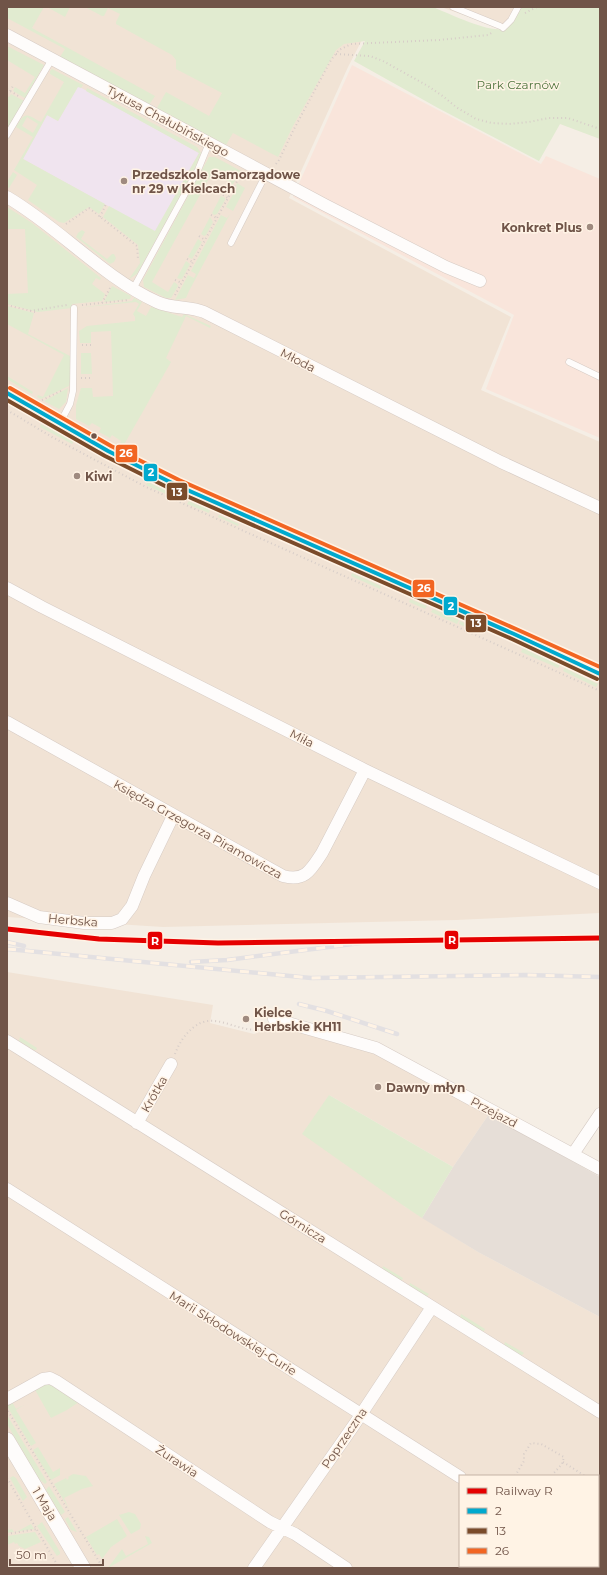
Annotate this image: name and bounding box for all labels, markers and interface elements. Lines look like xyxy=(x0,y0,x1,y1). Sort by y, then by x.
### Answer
park label: Park Czarnów xyxy=(477,77,560,92)
street label: Tytusa Chałubińskiego xyxy=(104,82,232,160)
place label: Przedszkole Samorządowe nr 29 w Kielcach xyxy=(132,167,301,196)
marker: Przedszkole Samorządowe nr 29 w Kielcach xyxy=(119,176,129,186)
place label: Konkret Plus xyxy=(501,220,583,235)
marker: Konkret Plus xyxy=(585,222,595,232)
street label: Młoda xyxy=(278,345,318,375)
unlabelled marker xyxy=(89,431,99,441)
line badge: 26 xyxy=(115,444,138,463)
text: 26 xyxy=(119,446,133,460)
line badge: 2 xyxy=(143,463,158,482)
text: 2 xyxy=(148,465,155,479)
place label: Kiwi xyxy=(85,469,112,484)
marker: Kiwi xyxy=(72,471,82,481)
line badge: 13 xyxy=(166,482,188,501)
text: 13 xyxy=(172,485,183,499)
line badge: 26 xyxy=(412,579,435,598)
text: 26 xyxy=(417,581,431,595)
line badge: 2 xyxy=(443,596,458,616)
text: 2 xyxy=(448,599,455,613)
line badge: 13 xyxy=(465,614,487,633)
text: 13 xyxy=(471,616,482,630)
street label: Miła xyxy=(287,726,317,750)
street label: Księdza Grzegorza Piramowicza xyxy=(111,776,285,882)
street label: Herbska xyxy=(48,910,98,930)
line badge: R xyxy=(444,930,459,950)
line badge: R xyxy=(147,931,163,950)
text: R xyxy=(448,933,456,947)
text: R xyxy=(151,934,159,948)
place label: Kielce Herbskie KH11 xyxy=(254,1005,341,1034)
marker: Kielce Herbskie KH11 xyxy=(241,1014,251,1024)
street label: Krótka xyxy=(138,1073,170,1115)
place label: Dawny młyn xyxy=(386,1080,465,1095)
marker: Dawny młyn xyxy=(373,1082,383,1092)
street label: Przejazd xyxy=(468,1093,520,1131)
street label: Górnicza xyxy=(277,1206,329,1246)
street label: Marii Skłodowskiej-Curie xyxy=(167,1288,299,1378)
street label: Poprzeczna xyxy=(318,1405,370,1471)
street label: Żurawia xyxy=(153,1442,201,1480)
legend xyxy=(459,1475,599,1567)
text: Railway R xyxy=(495,1483,553,1498)
street label: 1 Maja xyxy=(29,1485,61,1523)
text: 2 xyxy=(495,1503,502,1518)
text: 13 xyxy=(495,1523,506,1538)
scale bar xyxy=(10,1541,103,1567)
text: 26 xyxy=(495,1543,509,1558)
text: 50 m xyxy=(16,1547,47,1562)

